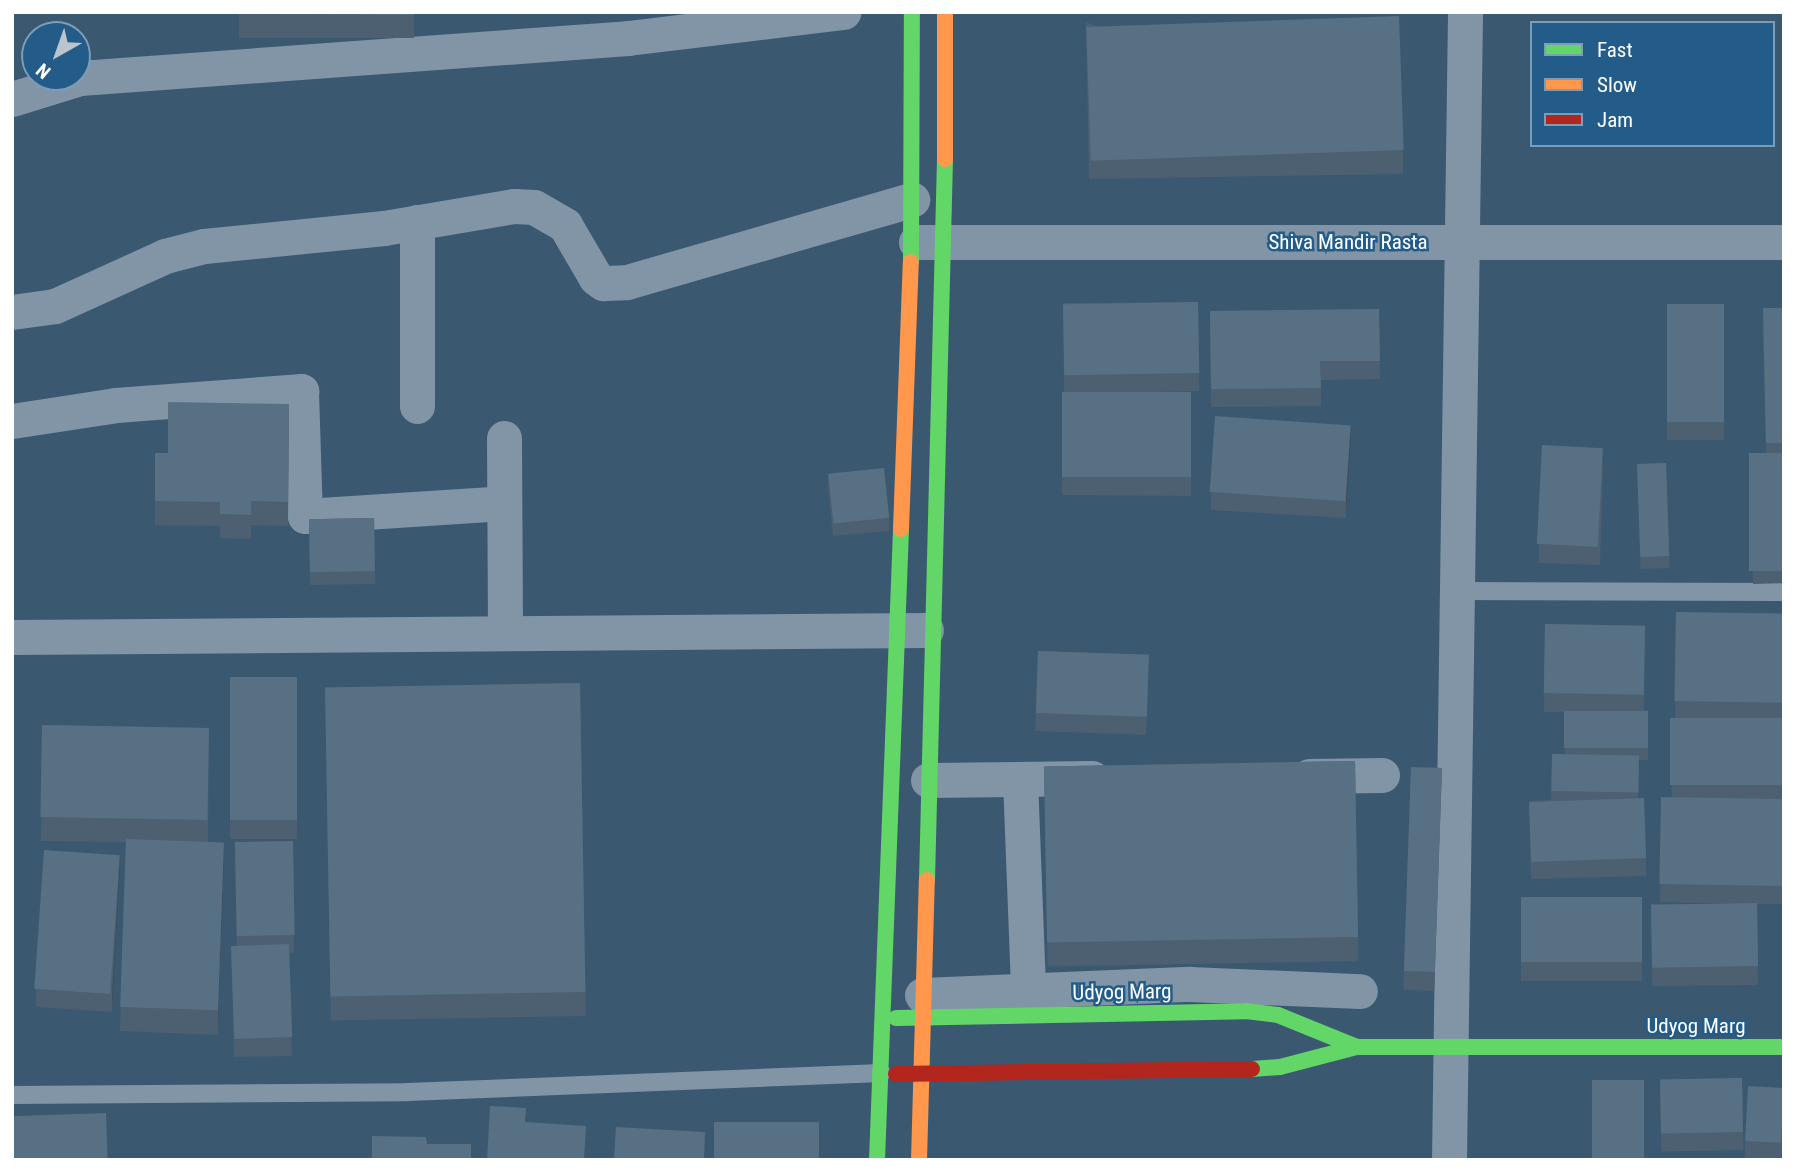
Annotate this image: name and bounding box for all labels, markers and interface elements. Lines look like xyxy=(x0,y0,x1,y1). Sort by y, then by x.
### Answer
north arrow xyxy=(21,21,91,91)
legend xyxy=(1530,21,1775,147)
text: Fast xyxy=(1597,38,1633,62)
text: N xyxy=(32,58,55,83)
text: Slow xyxy=(1597,73,1637,97)
text: Jam xyxy=(1597,108,1633,132)
street label: Shiva Mandir Rasta xyxy=(1268,229,1428,255)
street label: Udyog Marg xyxy=(1072,979,1172,1005)
street label: Udyog Marg xyxy=(1646,1013,1746,1039)

